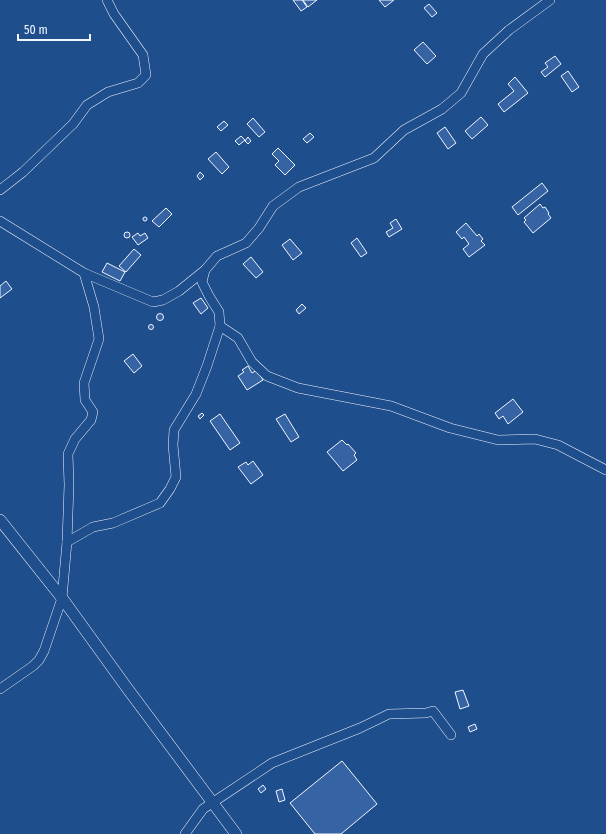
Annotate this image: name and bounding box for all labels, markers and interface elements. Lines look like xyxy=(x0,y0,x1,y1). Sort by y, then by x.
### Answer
scale bar xyxy=(18,16,90,42)
text: 50 m xyxy=(24,23,48,37)

